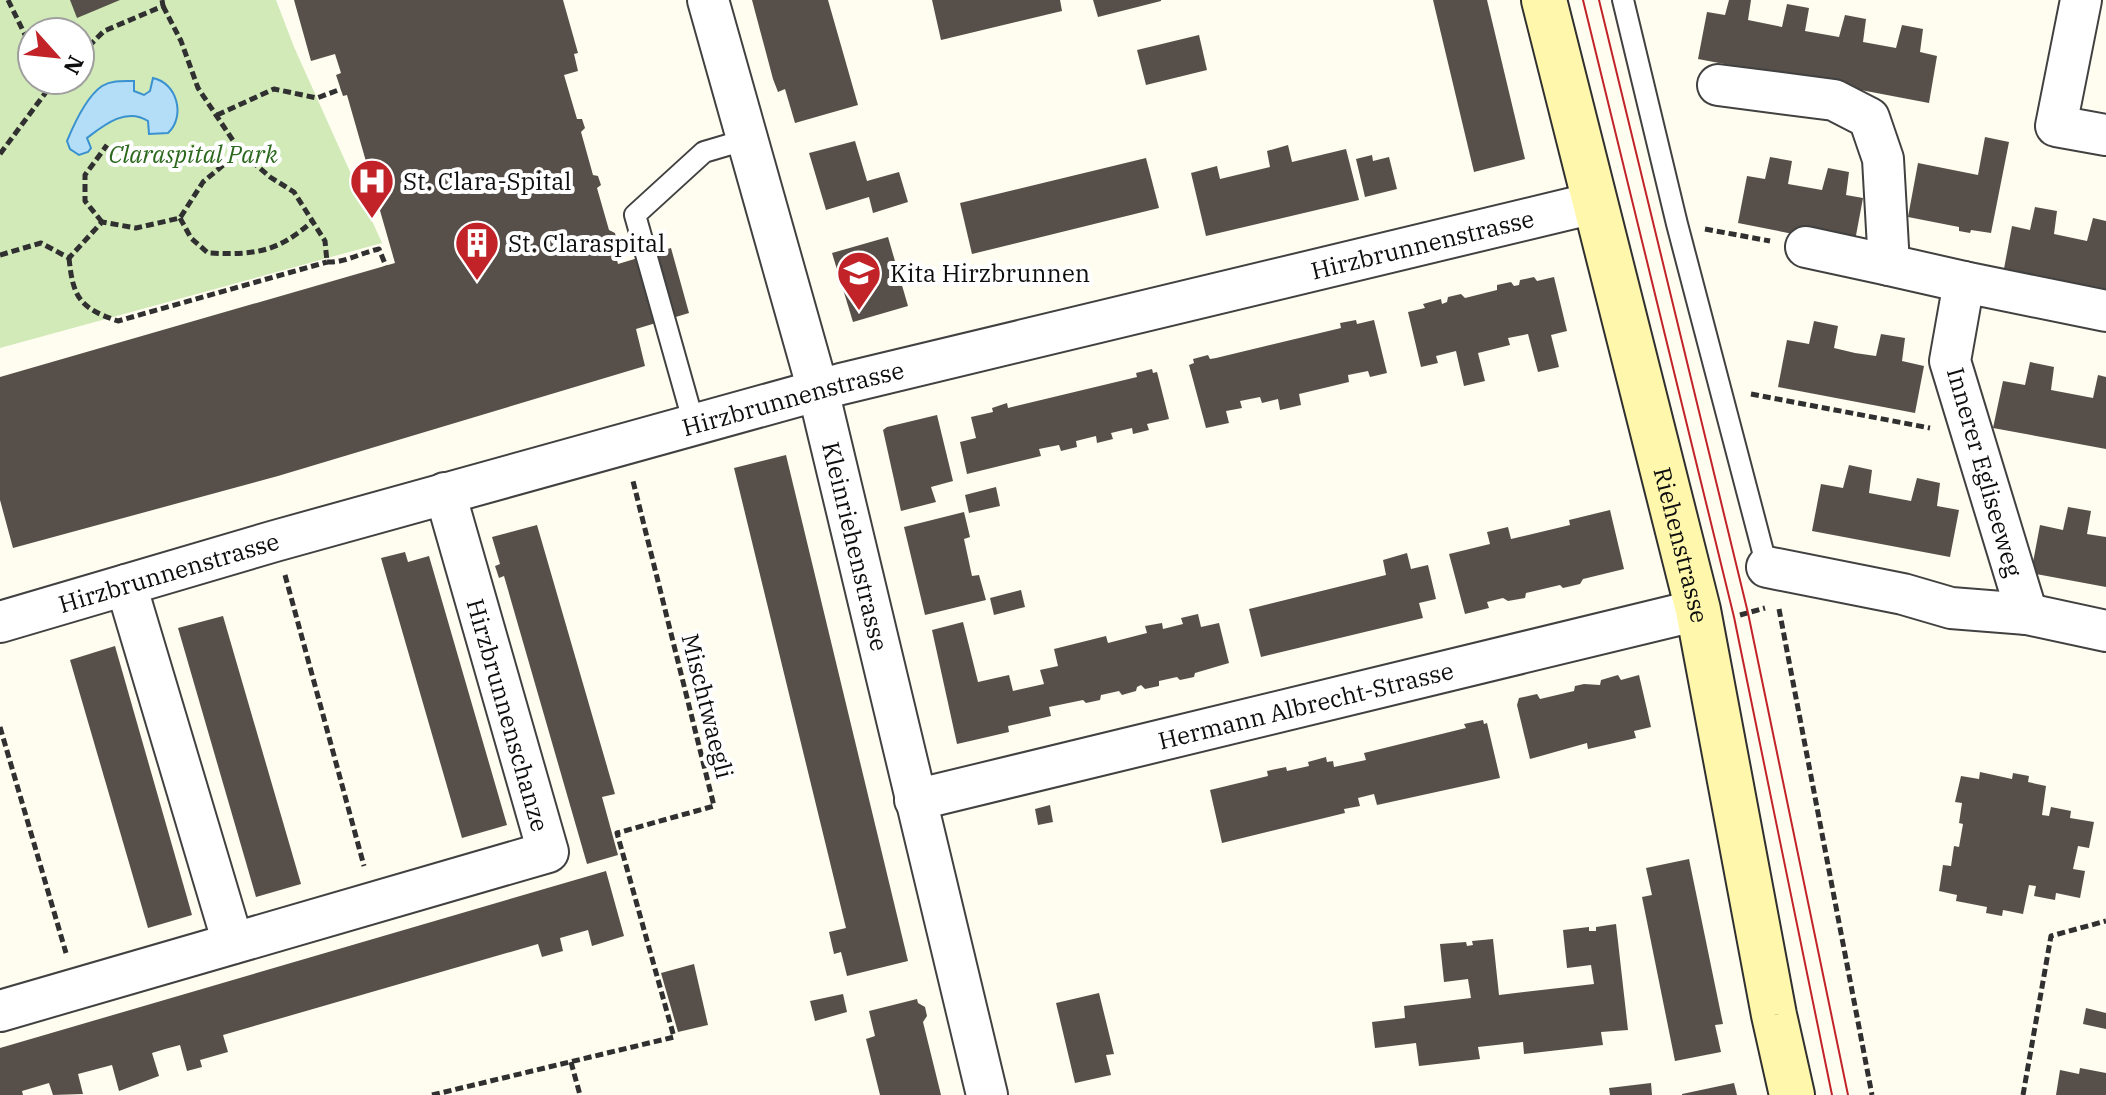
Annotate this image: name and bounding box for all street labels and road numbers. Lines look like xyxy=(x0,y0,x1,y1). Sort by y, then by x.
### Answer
street label: Hirzbrunnenstrasse xyxy=(1308,202,1537,287)
street label: Hirzbrunnenstrasse xyxy=(678,353,907,443)
street label: Innerer Egliseeweg xyxy=(1940,364,2030,580)
street label: Kleinriehenstrasse xyxy=(815,438,896,654)
street label: Riehenstrasse xyxy=(1647,464,1716,625)
street label: Hirzbrunnenstrasse xyxy=(55,525,283,620)
street label: Hirzbrunnenschanze xyxy=(459,595,557,835)
street label: Mischtwaegli xyxy=(675,630,741,782)
street label: Hermann Albrecht-Strasse xyxy=(1155,654,1457,756)

